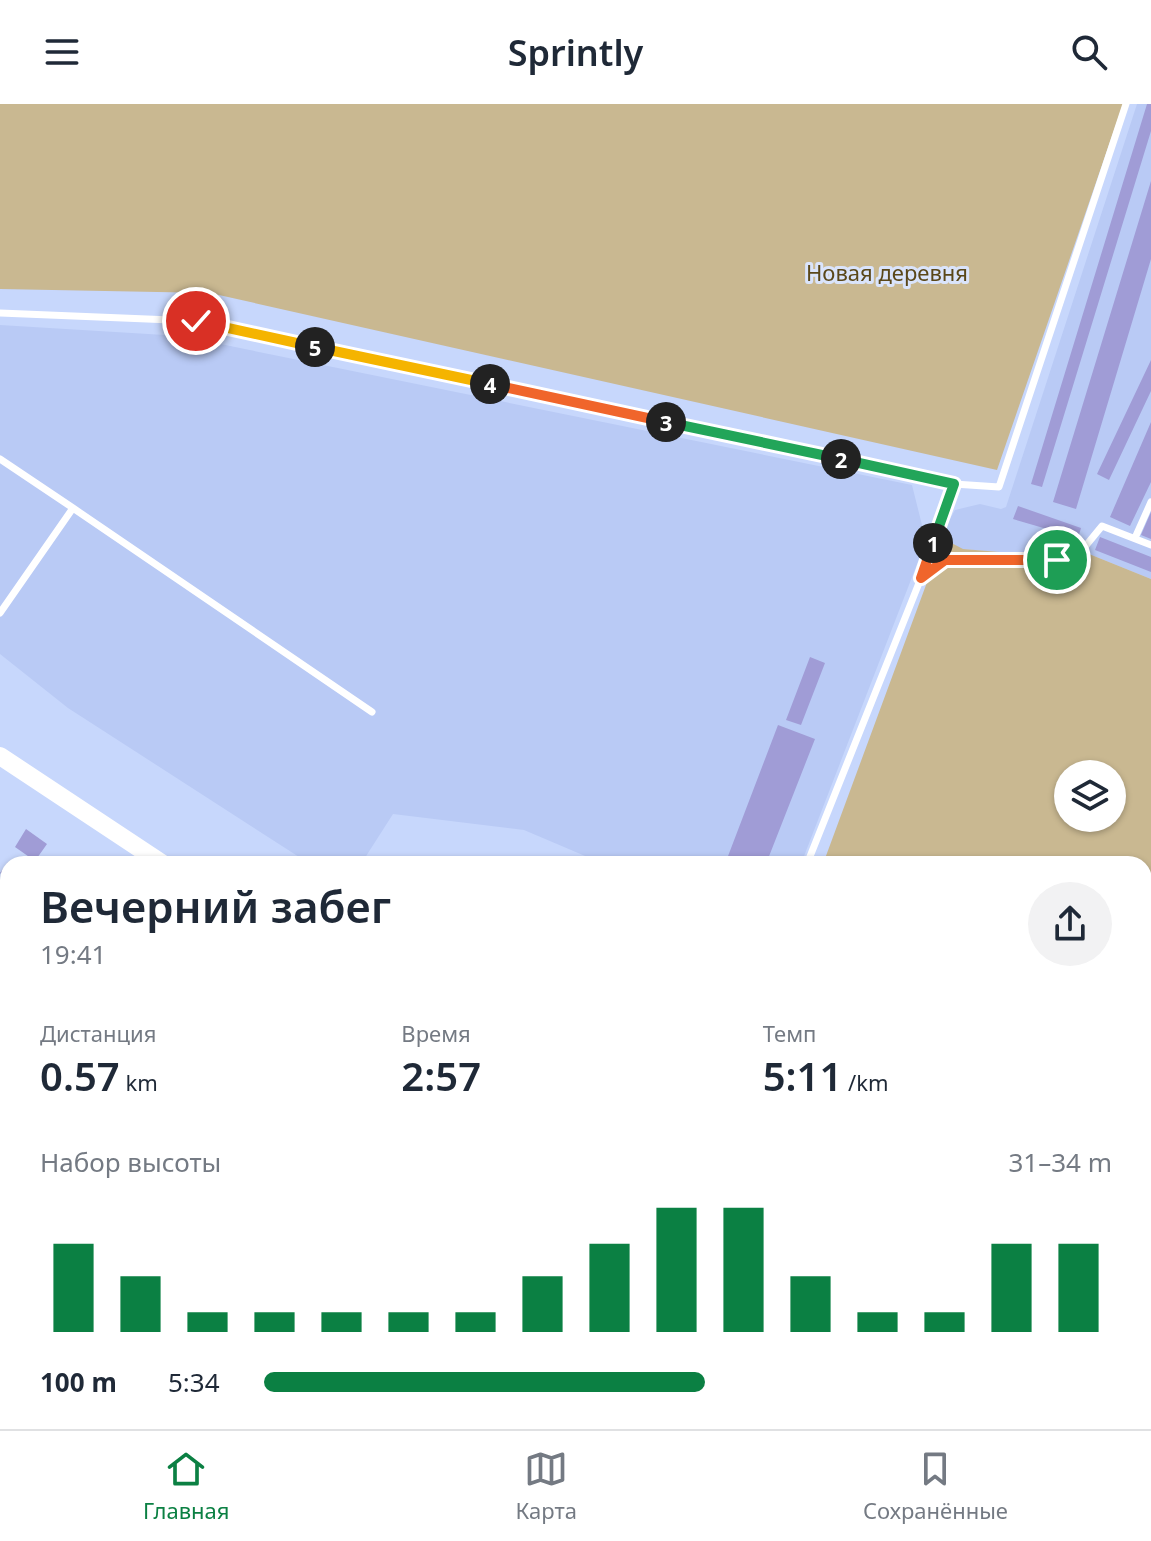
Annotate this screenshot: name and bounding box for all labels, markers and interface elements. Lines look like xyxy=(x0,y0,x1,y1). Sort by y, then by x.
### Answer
text: Sprintly xyxy=(508,28,643,77)
icon: menu xyxy=(40,30,84,74)
icon: search xyxy=(1067,30,1111,74)
park label: Новая деревня xyxy=(806,257,968,287)
pin xyxy=(162,287,230,355)
icon: check xyxy=(174,299,218,343)
pin: 5 xyxy=(295,327,335,367)
text: 5 xyxy=(309,332,321,362)
pin: 4 xyxy=(470,364,510,404)
text: 4 xyxy=(484,369,496,399)
pin: 3 xyxy=(646,402,686,442)
text: 3 xyxy=(660,407,672,437)
pin: 2 xyxy=(821,439,861,479)
text: 2 xyxy=(835,444,847,474)
pin: 1 xyxy=(913,523,953,563)
pin xyxy=(1023,526,1091,594)
text: 1 xyxy=(927,528,939,558)
icon: arrive xyxy=(1035,538,1079,582)
map controls xyxy=(1054,760,1126,832)
button: layers xyxy=(1054,760,1126,832)
text: Вечерний забег xyxy=(40,876,391,936)
button: share xyxy=(1028,882,1112,966)
text: 19:41 xyxy=(40,936,106,972)
text: Дистанция xyxy=(40,1018,156,1048)
text: Время xyxy=(401,1018,471,1048)
text: Темп xyxy=(763,1018,816,1048)
text: 0.57 xyxy=(40,1048,120,1103)
text: 2:57 xyxy=(401,1048,481,1103)
text: 5:11 xyxy=(763,1048,842,1103)
text: km xyxy=(120,1067,158,1097)
text: /km xyxy=(842,1067,889,1097)
text: Набор высоты xyxy=(40,1144,221,1180)
text: 31–34 m xyxy=(1008,1144,1112,1180)
text: 100 m xyxy=(40,1364,117,1400)
text: 5:34 xyxy=(168,1364,220,1400)
tab: Главная xyxy=(143,1447,230,1525)
tab: Карта xyxy=(516,1447,577,1525)
tab: Сохранённые xyxy=(863,1447,1008,1525)

